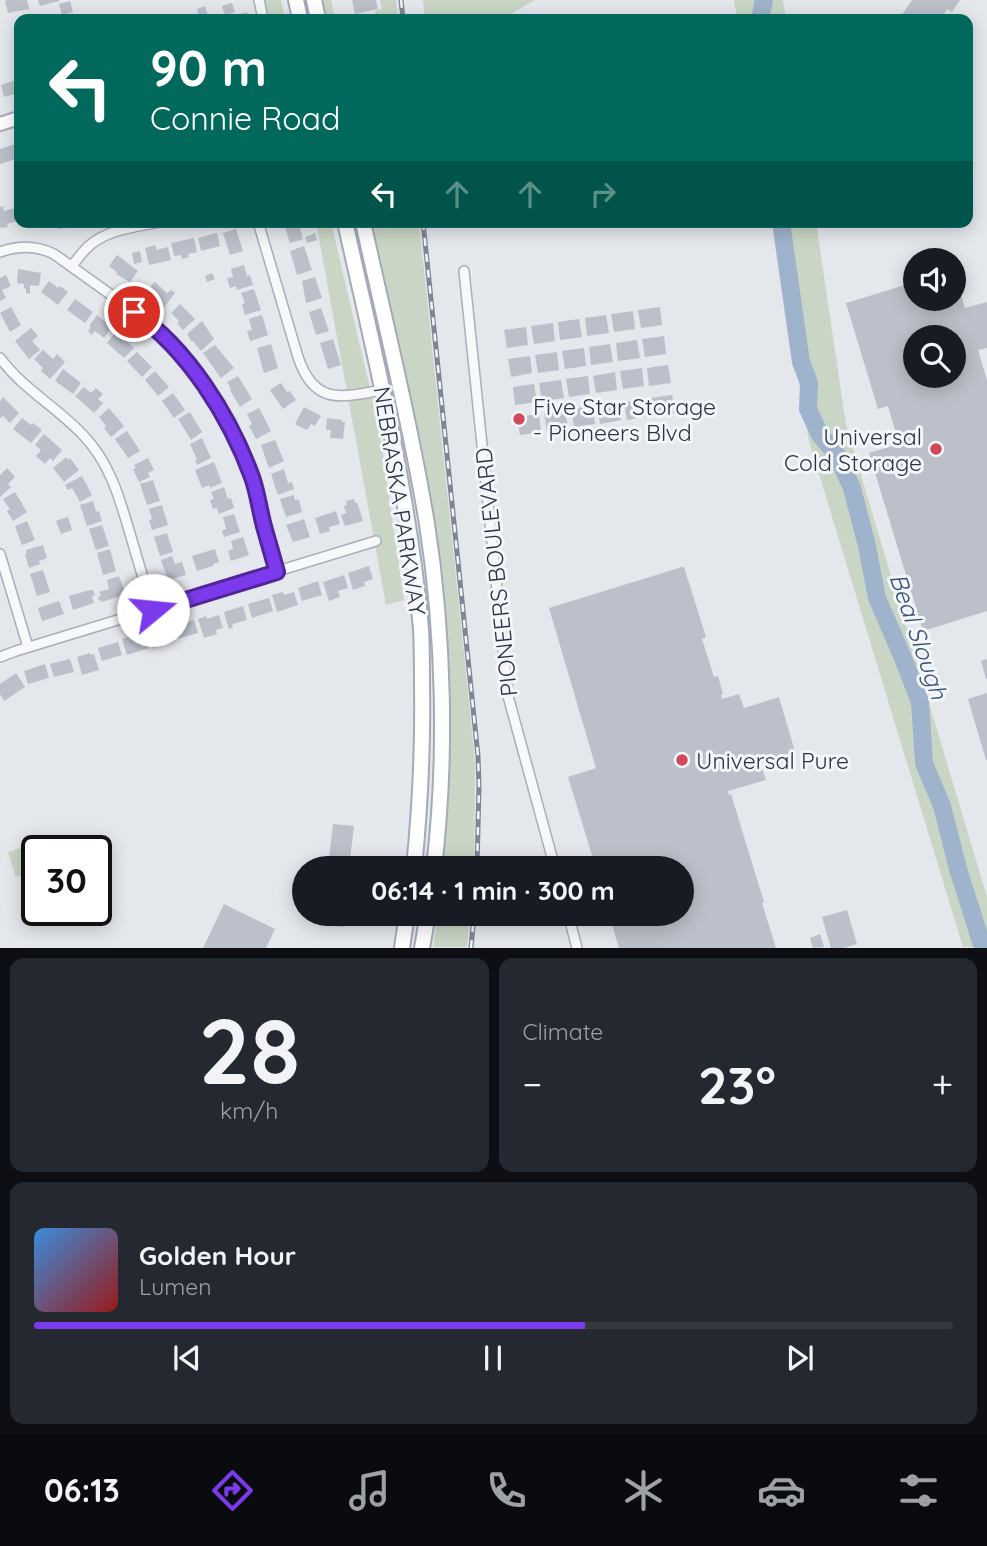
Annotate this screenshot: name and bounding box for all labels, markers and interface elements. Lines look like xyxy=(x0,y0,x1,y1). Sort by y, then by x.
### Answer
text: 90 m xyxy=(150,37,267,98)
icon: left xyxy=(35,42,126,133)
text: Connie Road xyxy=(150,98,340,138)
icon: left xyxy=(365,175,403,213)
icon: ahead xyxy=(438,175,476,213)
icon: ahead xyxy=(511,175,549,213)
icon: right xyxy=(584,175,622,213)
map controls xyxy=(903,248,966,388)
button: sound xyxy=(903,248,966,311)
pin xyxy=(104,282,164,342)
icon: arrive xyxy=(115,293,153,331)
button: search xyxy=(903,325,966,388)
street label: NEBRASKA PARKWAY xyxy=(368,384,432,618)
place label: Five Star Storage - Pioneers Blvd xyxy=(533,392,716,447)
marker: Five Star Storage - Pioneers Blvd xyxy=(511,411,527,427)
place label: Universal Cold Storage xyxy=(784,422,922,477)
marker: Universal Cold Storage xyxy=(928,441,944,457)
street label: PIONEERS BOULEVARD xyxy=(469,446,523,698)
water label: Beal Slough xyxy=(883,569,955,703)
position arrow xyxy=(116,573,190,647)
place label: Universal Pure xyxy=(696,746,849,775)
marker: Universal Pure xyxy=(674,752,690,768)
speed limit sign: 30 xyxy=(21,835,112,926)
text: 06:14 · 1 min · 300 m xyxy=(371,874,615,907)
text: 28 xyxy=(198,993,300,1107)
text: Climate xyxy=(523,1017,603,1046)
text: 23° xyxy=(698,1052,776,1117)
text: − xyxy=(523,1060,542,1108)
text: + xyxy=(932,1060,953,1108)
text: km/h xyxy=(220,1096,278,1125)
text: Golden Hour xyxy=(139,1239,296,1272)
text: Lumen xyxy=(139,1272,212,1301)
icon: previous xyxy=(168,1339,206,1377)
icon: pause xyxy=(474,1339,512,1377)
icon: next xyxy=(781,1339,819,1377)
icon: directions xyxy=(208,1466,257,1515)
icon: music xyxy=(345,1466,394,1515)
icon: phone xyxy=(482,1466,531,1515)
icon: climate xyxy=(619,1466,668,1515)
icon: car xyxy=(757,1466,806,1515)
icon: filters xyxy=(894,1466,943,1515)
text: 06:13 xyxy=(44,1470,120,1510)

